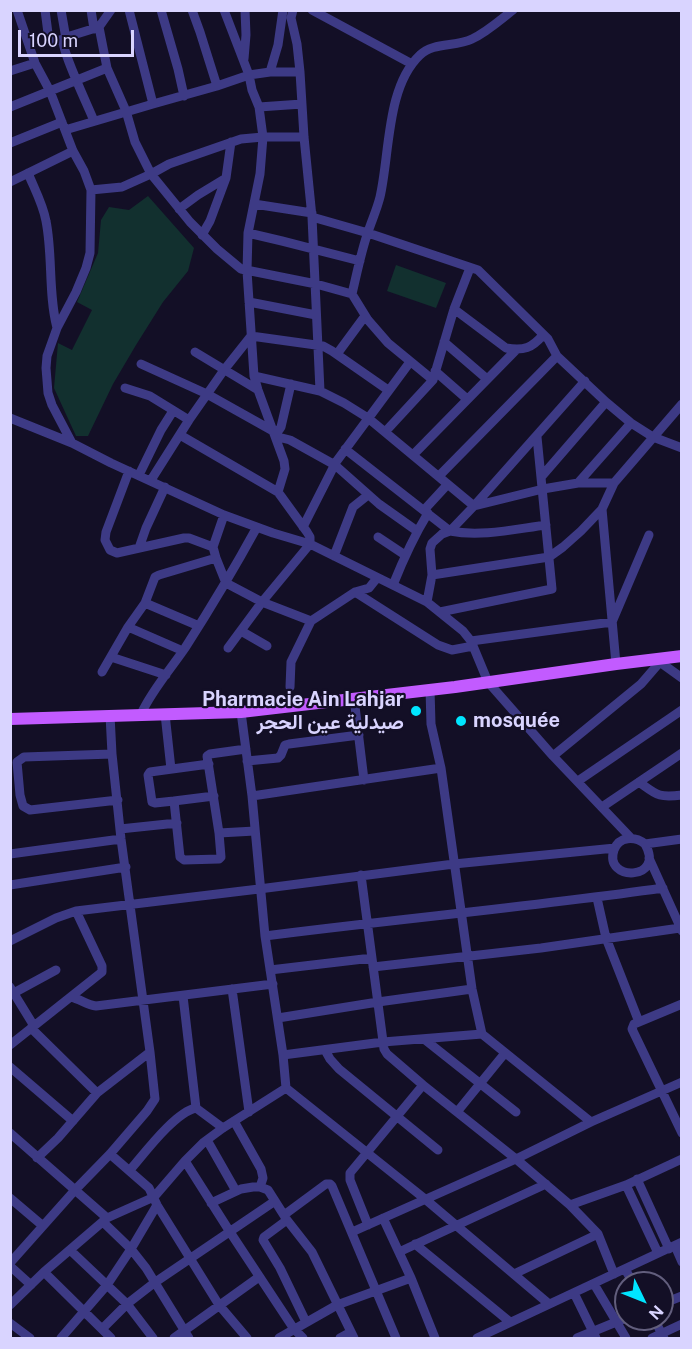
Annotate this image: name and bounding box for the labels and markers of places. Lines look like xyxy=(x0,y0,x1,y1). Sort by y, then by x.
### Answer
place label: Pharmacie Ain Lahjar صيدلية عين الحجر xyxy=(202,688,404,735)
marker: Pharmacie Ain Lahjar صيدلية عين الحجر xyxy=(409,704,423,718)
place label: mosquée xyxy=(473,709,560,733)
marker: mosquée xyxy=(454,714,468,728)

